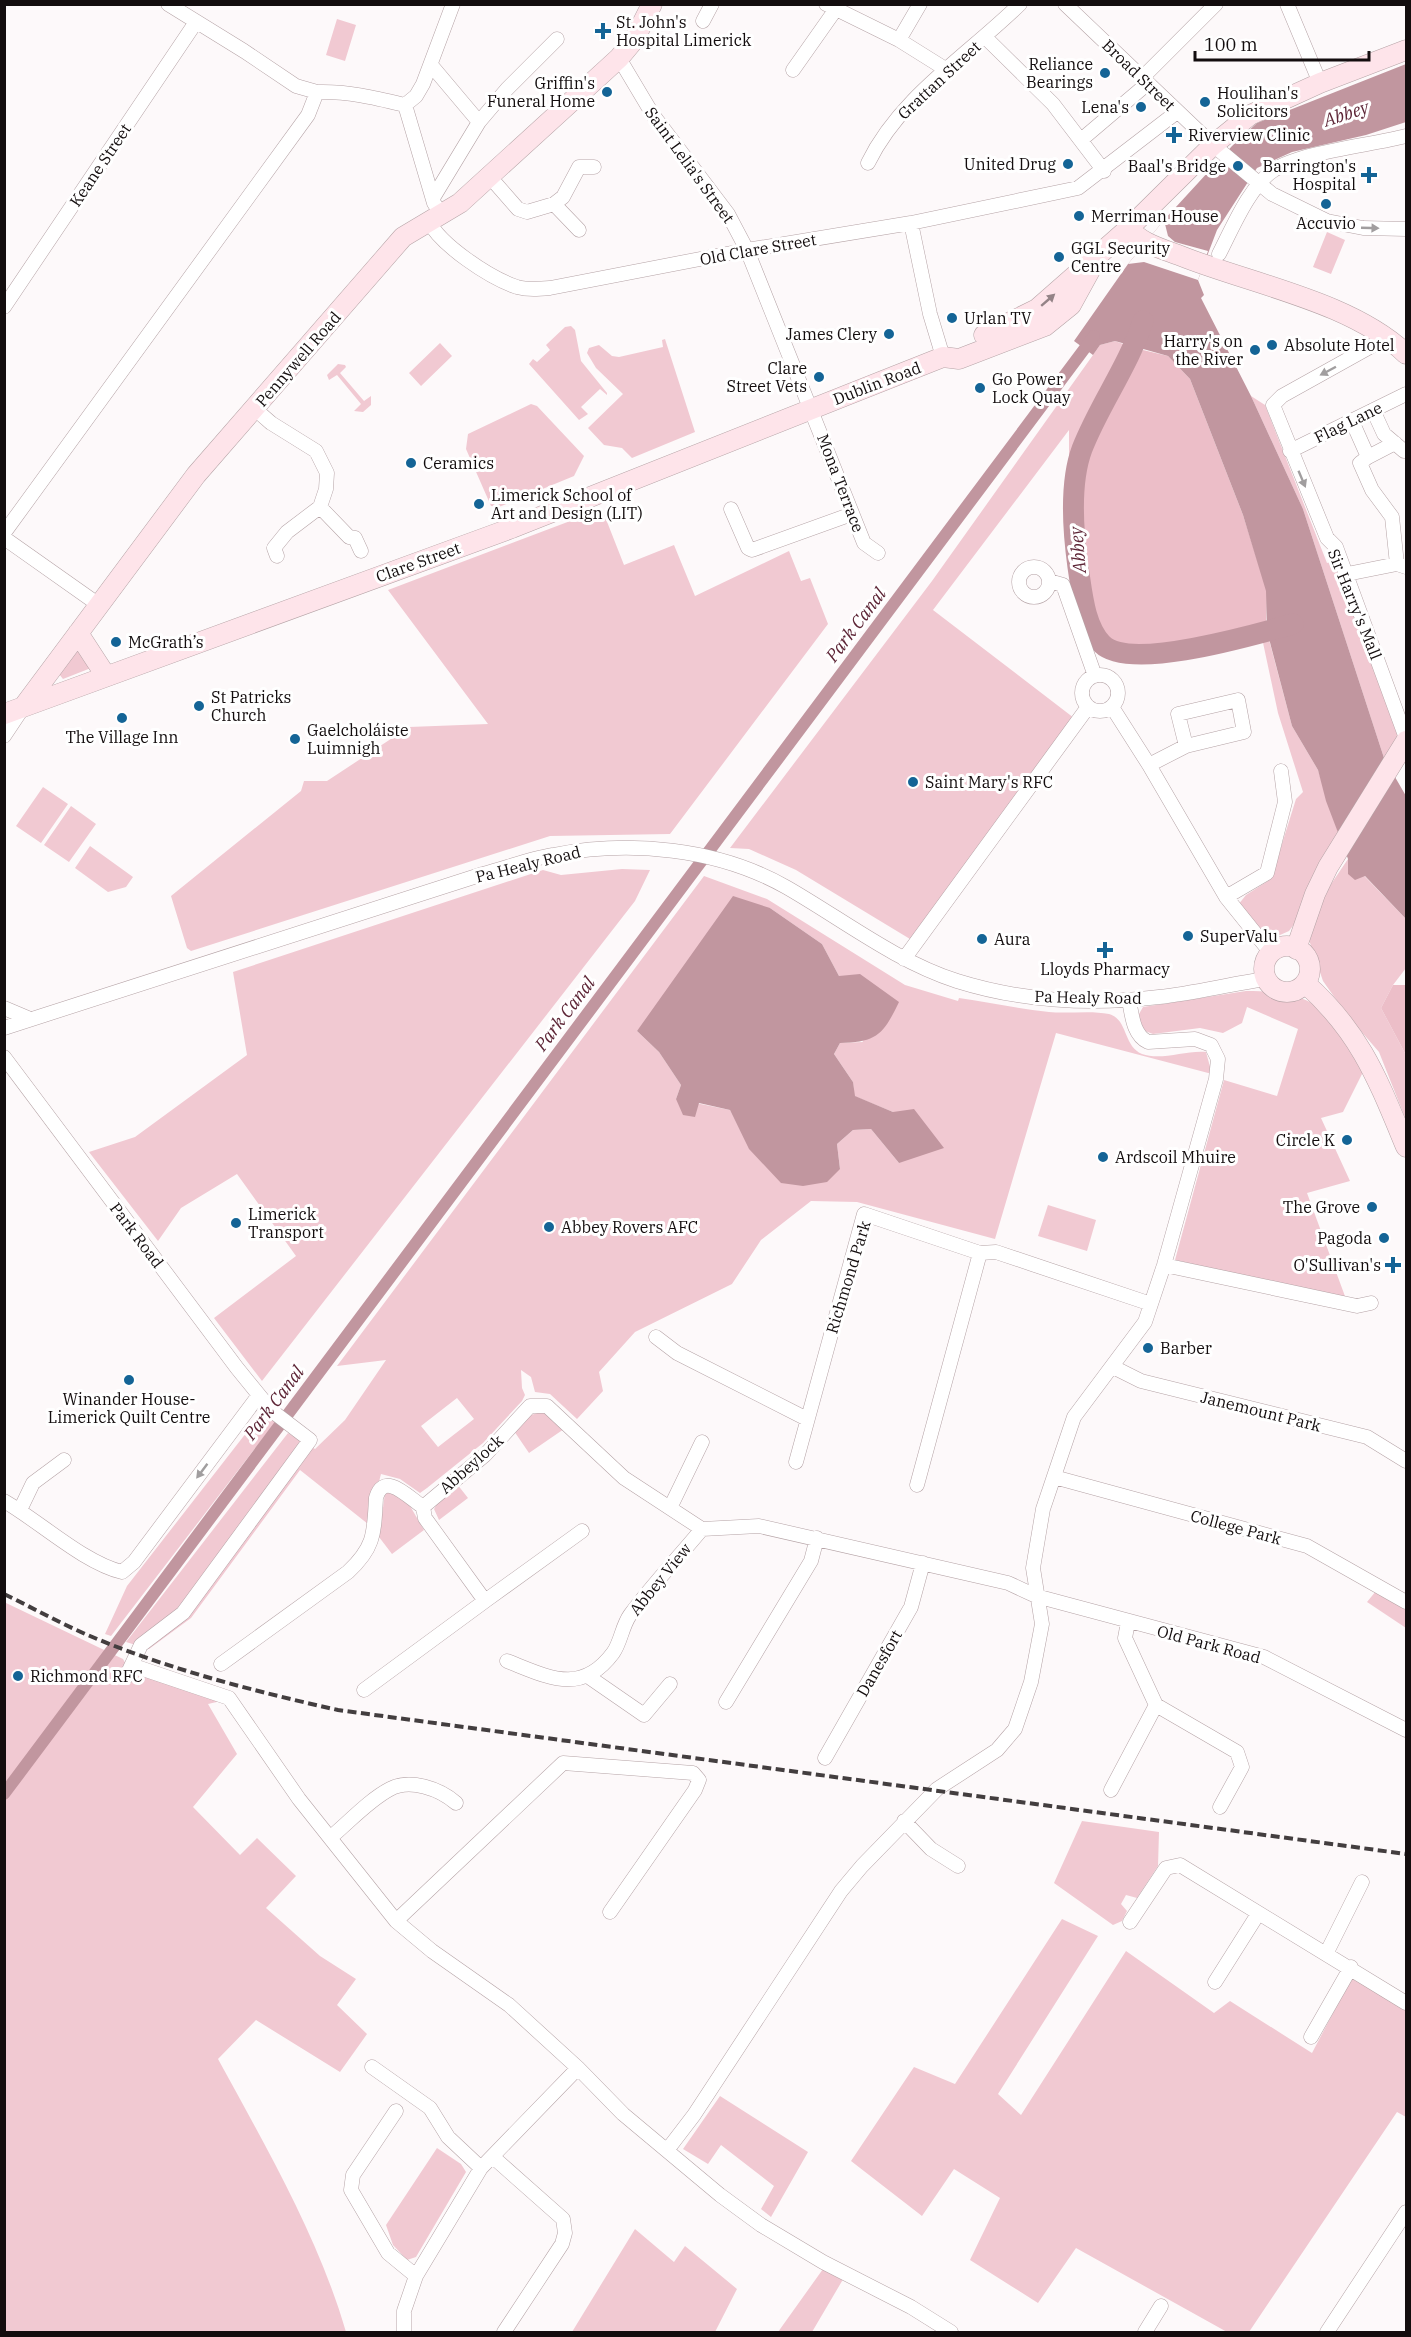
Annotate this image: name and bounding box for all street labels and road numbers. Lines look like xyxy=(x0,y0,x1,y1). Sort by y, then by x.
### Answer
street label: Broad Street xyxy=(1098,35,1180,115)
street label: Grattan Street xyxy=(893,36,985,123)
street label: Saint Lelia's Street xyxy=(641,103,739,227)
street label: Keane Street xyxy=(65,119,135,210)
street label: Old Clare Street xyxy=(698,229,818,269)
street label: Pennywell Road xyxy=(251,307,345,411)
street label: Dublin Road xyxy=(830,357,924,409)
street label: Flag Lane xyxy=(1311,397,1385,447)
street label: Mona Terrace xyxy=(813,431,869,535)
street label: Clare Street xyxy=(373,537,463,586)
street label: Sir Harry's Mall xyxy=(1324,546,1386,663)
street label: Pa Healy Road xyxy=(473,841,583,887)
street label: Pa Healy Road xyxy=(1034,986,1142,1008)
street label: Park Road xyxy=(106,1198,168,1272)
street label: Richmond Park xyxy=(821,1218,875,1336)
street label: Janemount Park xyxy=(1199,1386,1324,1436)
street label: Abbeylock xyxy=(435,1430,507,1498)
street label: College Park xyxy=(1188,1505,1284,1549)
street label: Abbey View xyxy=(625,1538,696,1619)
street label: Old Park Road xyxy=(1155,1621,1263,1668)
street label: Danesfort xyxy=(852,1626,906,1700)

